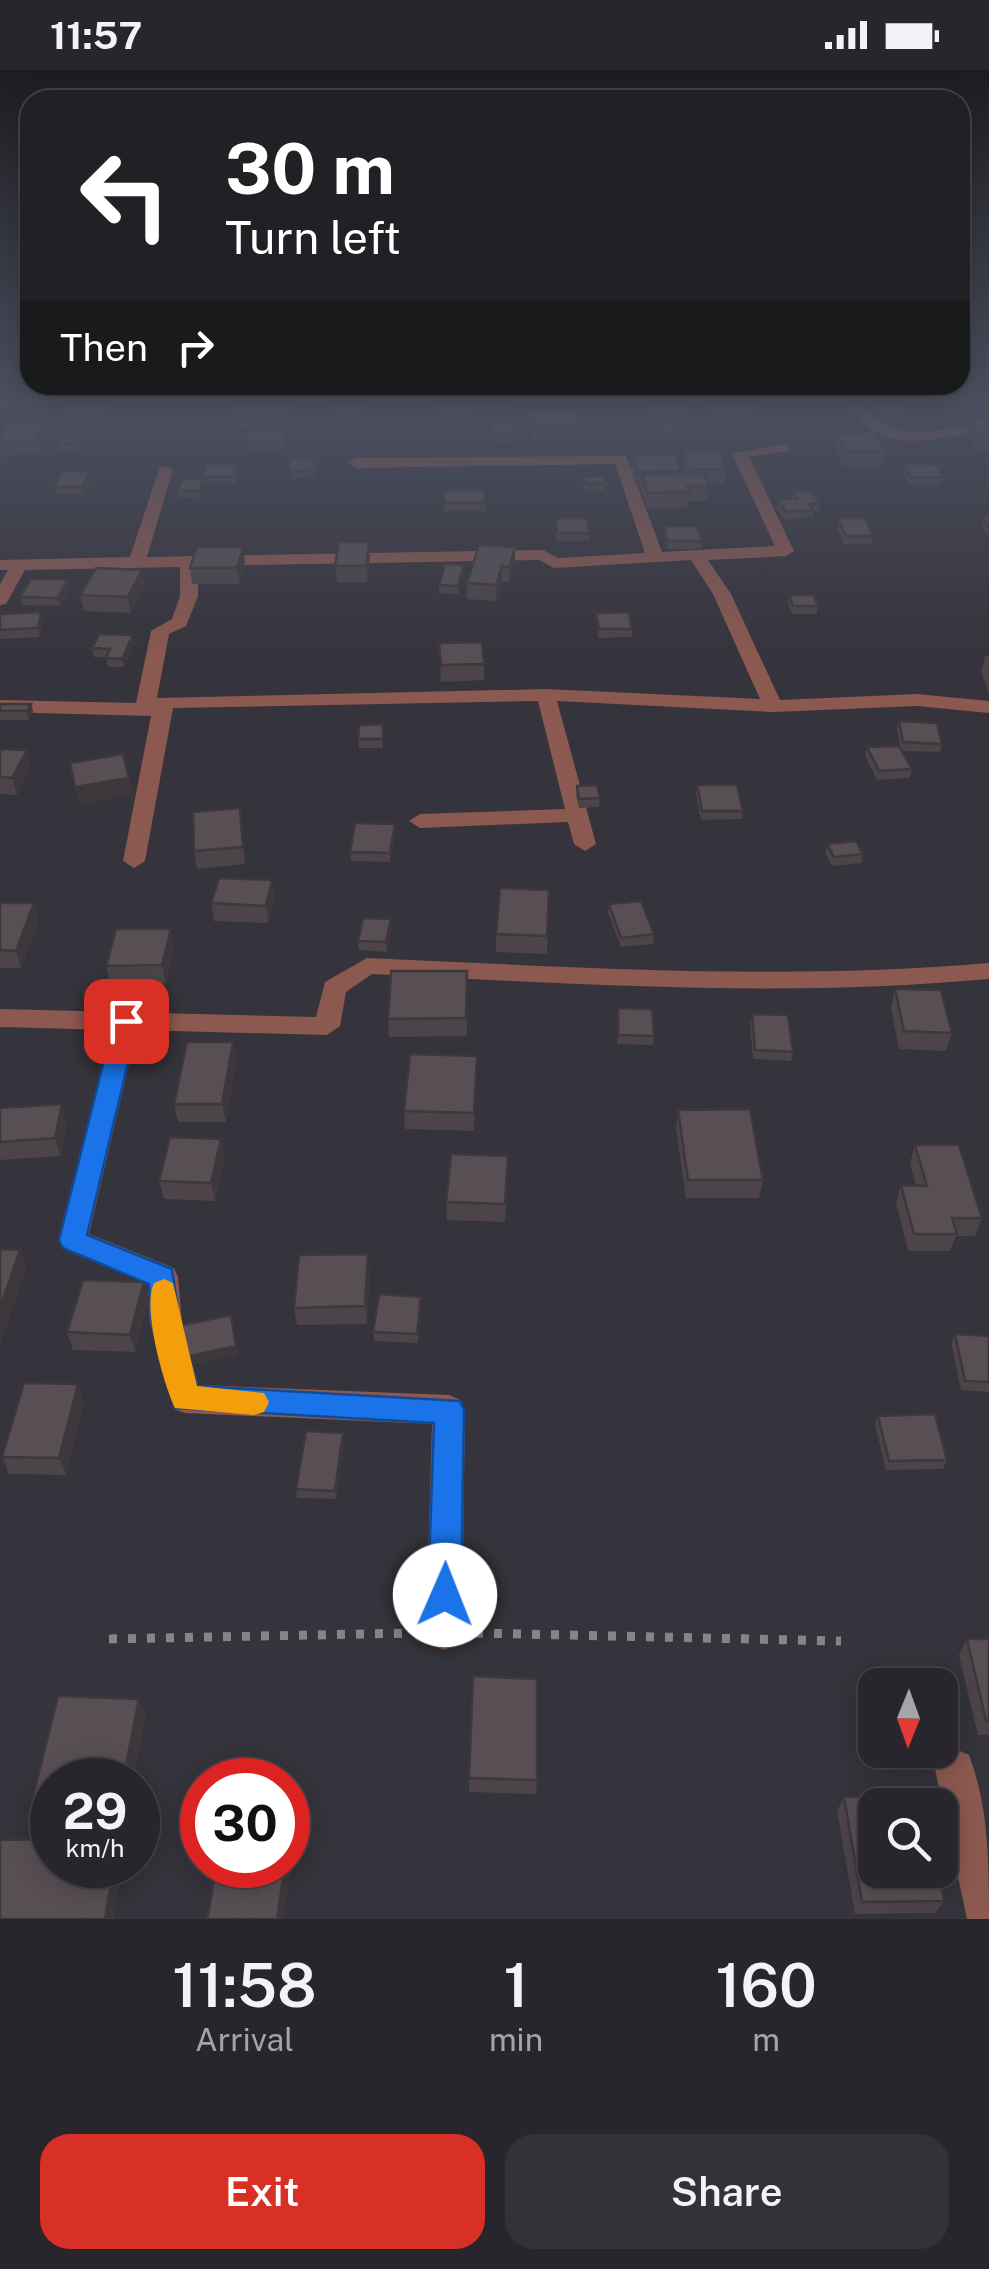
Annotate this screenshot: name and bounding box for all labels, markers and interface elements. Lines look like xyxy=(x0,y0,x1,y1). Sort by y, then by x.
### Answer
text: 11:57 xyxy=(50,13,142,58)
text: 30 m xyxy=(225,127,395,210)
icon: left xyxy=(60,130,190,260)
text: Turn left xyxy=(225,211,401,264)
icon: right xyxy=(168,320,223,375)
text: Then xyxy=(60,325,148,370)
pin xyxy=(84,979,169,1064)
icon: arrive xyxy=(99,994,154,1049)
position arrow xyxy=(393,1543,497,1647)
north arrow xyxy=(858,1668,958,1768)
map controls xyxy=(858,1668,958,1888)
speed limit sign: 30 xyxy=(180,1758,310,1888)
text: 29 xyxy=(63,1781,127,1840)
button: search xyxy=(858,1788,958,1888)
text: km/h xyxy=(66,1833,124,1863)
text: 11:58 xyxy=(172,1950,317,2021)
text: 1 xyxy=(504,1950,529,2021)
text: 160 xyxy=(716,1950,817,2021)
text: Arrival xyxy=(195,2021,294,2058)
text: min xyxy=(489,2021,543,2058)
text: m xyxy=(752,2021,780,2058)
button: Exit xyxy=(40,2134,485,2249)
button: Share xyxy=(505,2134,949,2249)

